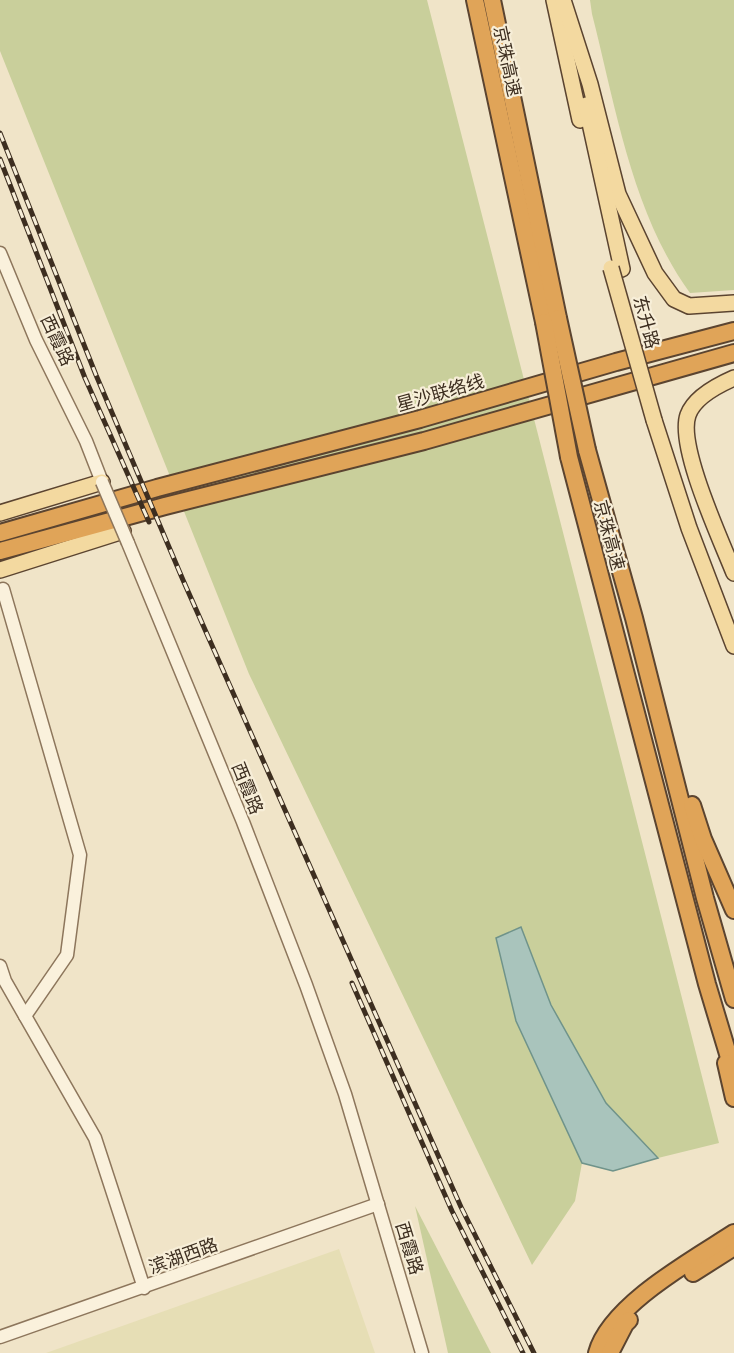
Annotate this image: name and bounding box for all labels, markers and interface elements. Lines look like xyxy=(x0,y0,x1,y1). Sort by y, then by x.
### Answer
street label: 京珠高速 xyxy=(489,23,527,99)
street label: 东升路 xyxy=(628,293,666,351)
street label: 西霞路 xyxy=(36,310,80,370)
street label: 星沙联络线 xyxy=(393,368,487,416)
street label: 京珠高速 xyxy=(589,497,631,573)
street label: 西霞路 xyxy=(227,758,269,818)
street label: 西霞路 xyxy=(391,1219,429,1277)
street label: 滨湖西路 xyxy=(145,1231,221,1279)

